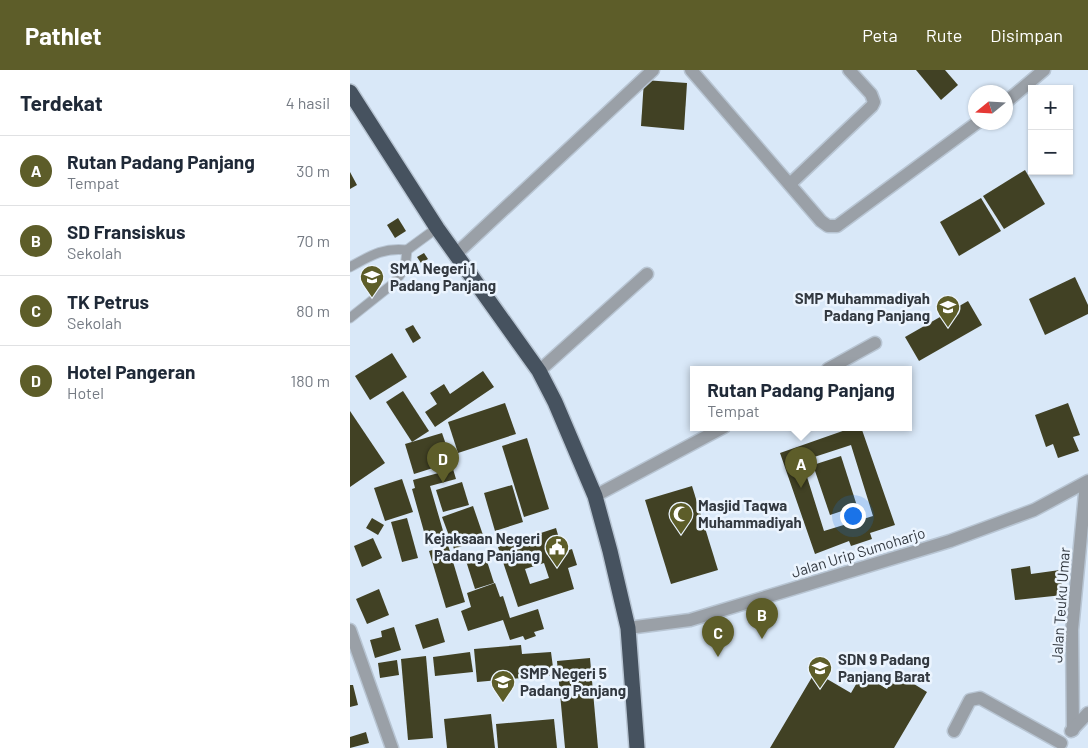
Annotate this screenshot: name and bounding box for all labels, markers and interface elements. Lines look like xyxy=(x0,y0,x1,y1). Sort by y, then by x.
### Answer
text: Pathlet xyxy=(25,21,102,50)
text: Peta xyxy=(862,24,898,46)
text: Rute xyxy=(926,24,962,46)
text: Disimpan xyxy=(990,24,1063,46)
north arrow xyxy=(968,85,1013,130)
map controls xyxy=(1028,85,1073,175)
button: + xyxy=(1028,85,1073,130)
text: Terdekat xyxy=(20,90,103,115)
text: 4 hasil xyxy=(286,93,330,112)
button: − xyxy=(1028,130,1073,175)
text: Rutan Padang Panjang xyxy=(67,150,255,173)
text: A xyxy=(31,161,41,180)
text: 30 m xyxy=(296,161,330,180)
text: Tempat xyxy=(67,173,120,192)
text: SD Fransiskus xyxy=(67,220,185,243)
text: B xyxy=(31,231,41,250)
text: 70 m xyxy=(297,231,330,250)
text: Sekolah xyxy=(67,243,122,262)
place label: SMA Negeri 1 Padang Panjang xyxy=(390,259,496,294)
school or university icon: SMA Negeri 1 Padang Panjang xyxy=(359,264,385,298)
place label: SMP Muhammadiyah Padang Panjang xyxy=(795,289,930,324)
text: TK Petrus xyxy=(67,290,149,313)
school or university icon: SMP Muhammadiyah Padang Panjang xyxy=(935,294,961,328)
text: C xyxy=(31,301,41,320)
text: 80 m xyxy=(296,301,330,320)
text: Sekolah xyxy=(67,313,122,332)
text: Hotel Pangeran xyxy=(67,360,195,383)
popup xyxy=(690,366,912,431)
text: D xyxy=(31,371,41,390)
text: 180 m xyxy=(291,371,330,390)
text: Rutan Padang Panjang xyxy=(707,378,895,401)
text: Hotel xyxy=(67,383,104,402)
text: Tempat xyxy=(707,401,760,420)
pin: D xyxy=(427,442,459,483)
pin: A xyxy=(785,447,817,488)
place label: Masjid Taqwa Muhammadiyah xyxy=(698,496,802,531)
mosque icon: Masjid Taqwa Muhammadiyah xyxy=(668,501,694,535)
your location xyxy=(840,503,866,529)
street label: Jalan Urip Sumoharjo xyxy=(789,523,927,581)
place label: Kejaksaan Negeri Padang Panjang xyxy=(425,529,540,564)
public building icon: Kejaksaan Negeri Padang Panjang xyxy=(544,534,570,568)
street label: Jalan Teuku Umar xyxy=(1047,546,1073,663)
pin: B xyxy=(746,598,778,639)
pin: C xyxy=(702,616,734,657)
place label: SDN 9 Padang Panjang Barat xyxy=(838,650,931,685)
school or university icon: SDN 9 Padang Panjang Barat xyxy=(807,655,833,689)
place label: SMP Negeri 5 Padang Panjang xyxy=(520,664,626,699)
school or university icon: SMP Negeri 5 Padang Panjang xyxy=(490,669,516,703)

